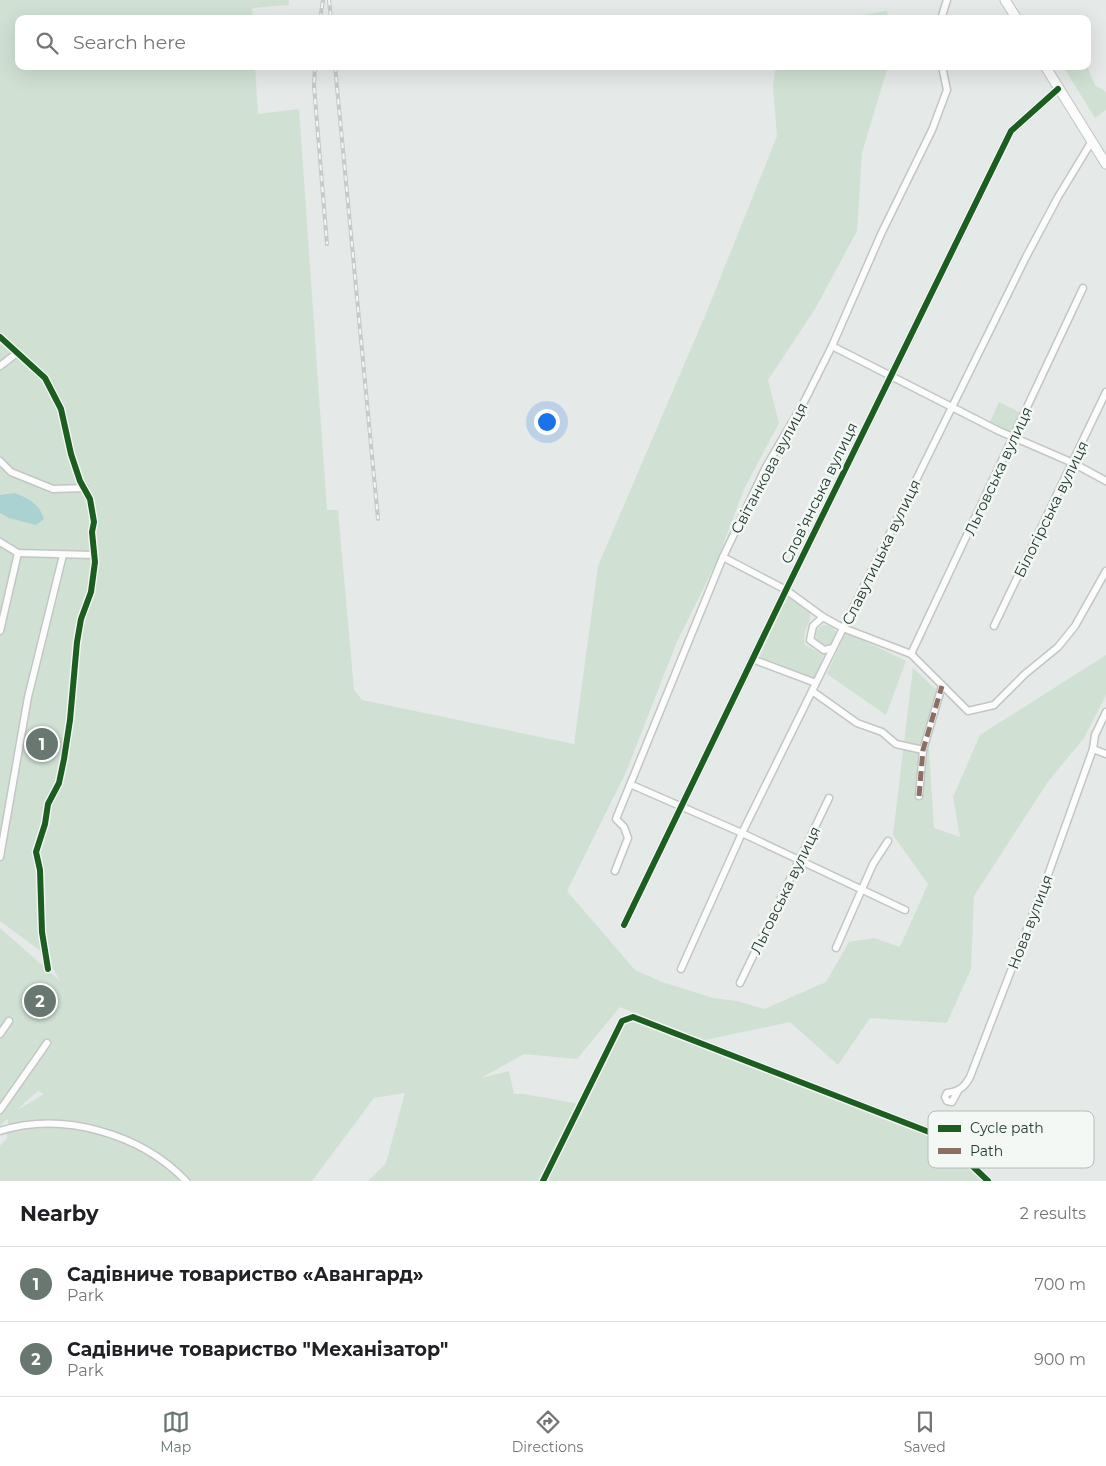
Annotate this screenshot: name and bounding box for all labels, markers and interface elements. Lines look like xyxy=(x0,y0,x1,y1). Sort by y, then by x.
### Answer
search box xyxy=(15,15,1091,70)
icon: search xyxy=(33,29,61,57)
text: Search here xyxy=(73,31,186,54)
street label: Світанкова вулиця xyxy=(726,399,812,537)
street label: Льговська вулиця xyxy=(960,404,1036,538)
your location xyxy=(534,409,560,435)
street label: Словʼянська вулиця xyxy=(776,419,862,567)
street label: Білогірська вулиця xyxy=(1010,437,1092,581)
street label: Славутицька вулиця xyxy=(837,476,925,628)
pin: 1 xyxy=(26,725,58,763)
street label: Льговська вулиця xyxy=(746,823,824,957)
street label: Нова вулиця xyxy=(1003,872,1057,972)
pin: 2 xyxy=(24,982,56,1020)
legend xyxy=(928,1111,1094,1168)
text: Cycle path xyxy=(970,1119,1044,1137)
text: Path xyxy=(970,1142,1003,1160)
text: Nearby xyxy=(20,1201,99,1226)
text: 2 results xyxy=(1020,1204,1086,1223)
text: Садівниче товариство «Авангард» xyxy=(67,1263,424,1286)
text: 1 xyxy=(33,1275,39,1294)
text: 700 m xyxy=(1035,1275,1086,1294)
text: Park xyxy=(67,1286,104,1305)
text: Садівниче товариство "Механізатор" xyxy=(67,1338,448,1361)
text: 2 xyxy=(31,1350,41,1369)
text: 900 m xyxy=(1034,1350,1086,1369)
text: Park xyxy=(67,1361,104,1380)
tab: Map xyxy=(160,1408,191,1456)
tab: Directions xyxy=(512,1408,583,1456)
tab: Saved xyxy=(904,1408,946,1456)

